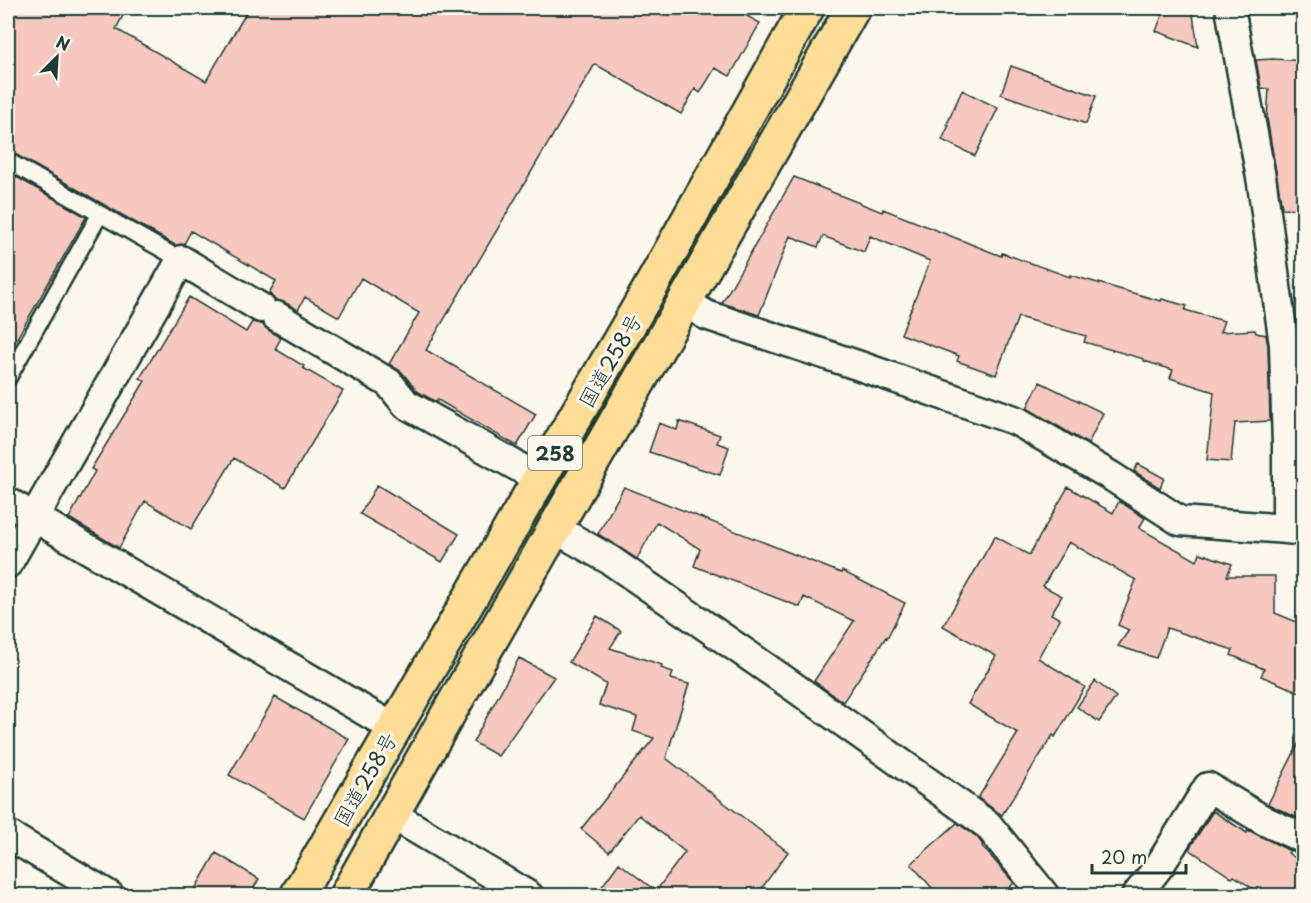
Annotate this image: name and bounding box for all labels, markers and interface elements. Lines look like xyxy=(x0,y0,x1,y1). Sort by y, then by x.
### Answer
north arrow xyxy=(27,27,87,87)
text: N xyxy=(53,29,74,56)
street label: 国道258号 xyxy=(569,307,649,413)
road number: 258 xyxy=(528,436,582,470)
street label: 国道258号 xyxy=(324,726,404,832)
scale bar xyxy=(1092,837,1186,875)
text: 20 m xyxy=(1101,843,1147,870)

